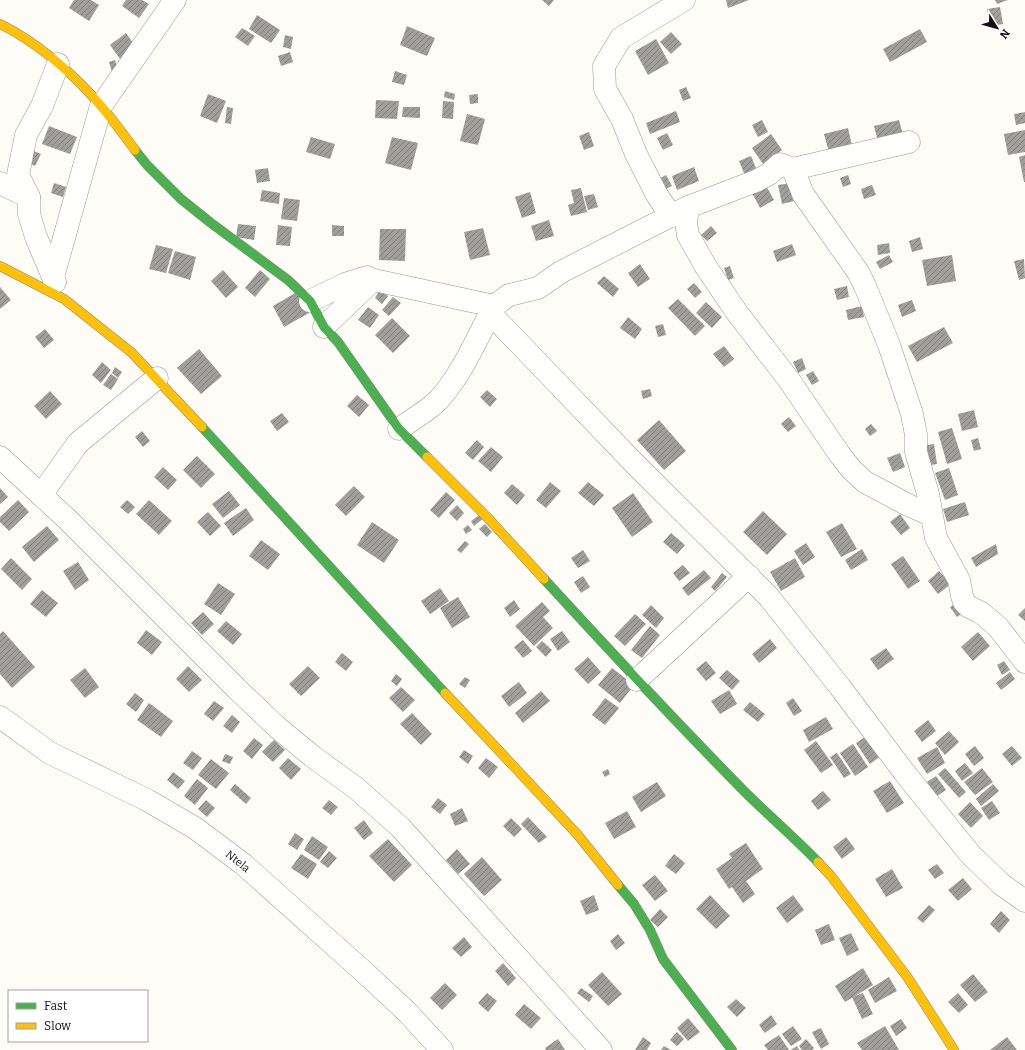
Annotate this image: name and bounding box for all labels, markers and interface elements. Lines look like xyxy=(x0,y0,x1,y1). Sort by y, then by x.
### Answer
north arrow xyxy=(977,8,1017,48)
text: N xyxy=(997,26,1012,41)
street label: Ntela xyxy=(223,848,253,875)
legend xyxy=(8,990,148,1042)
text: Fast xyxy=(44,999,68,1013)
text: Slow xyxy=(44,1019,71,1033)

